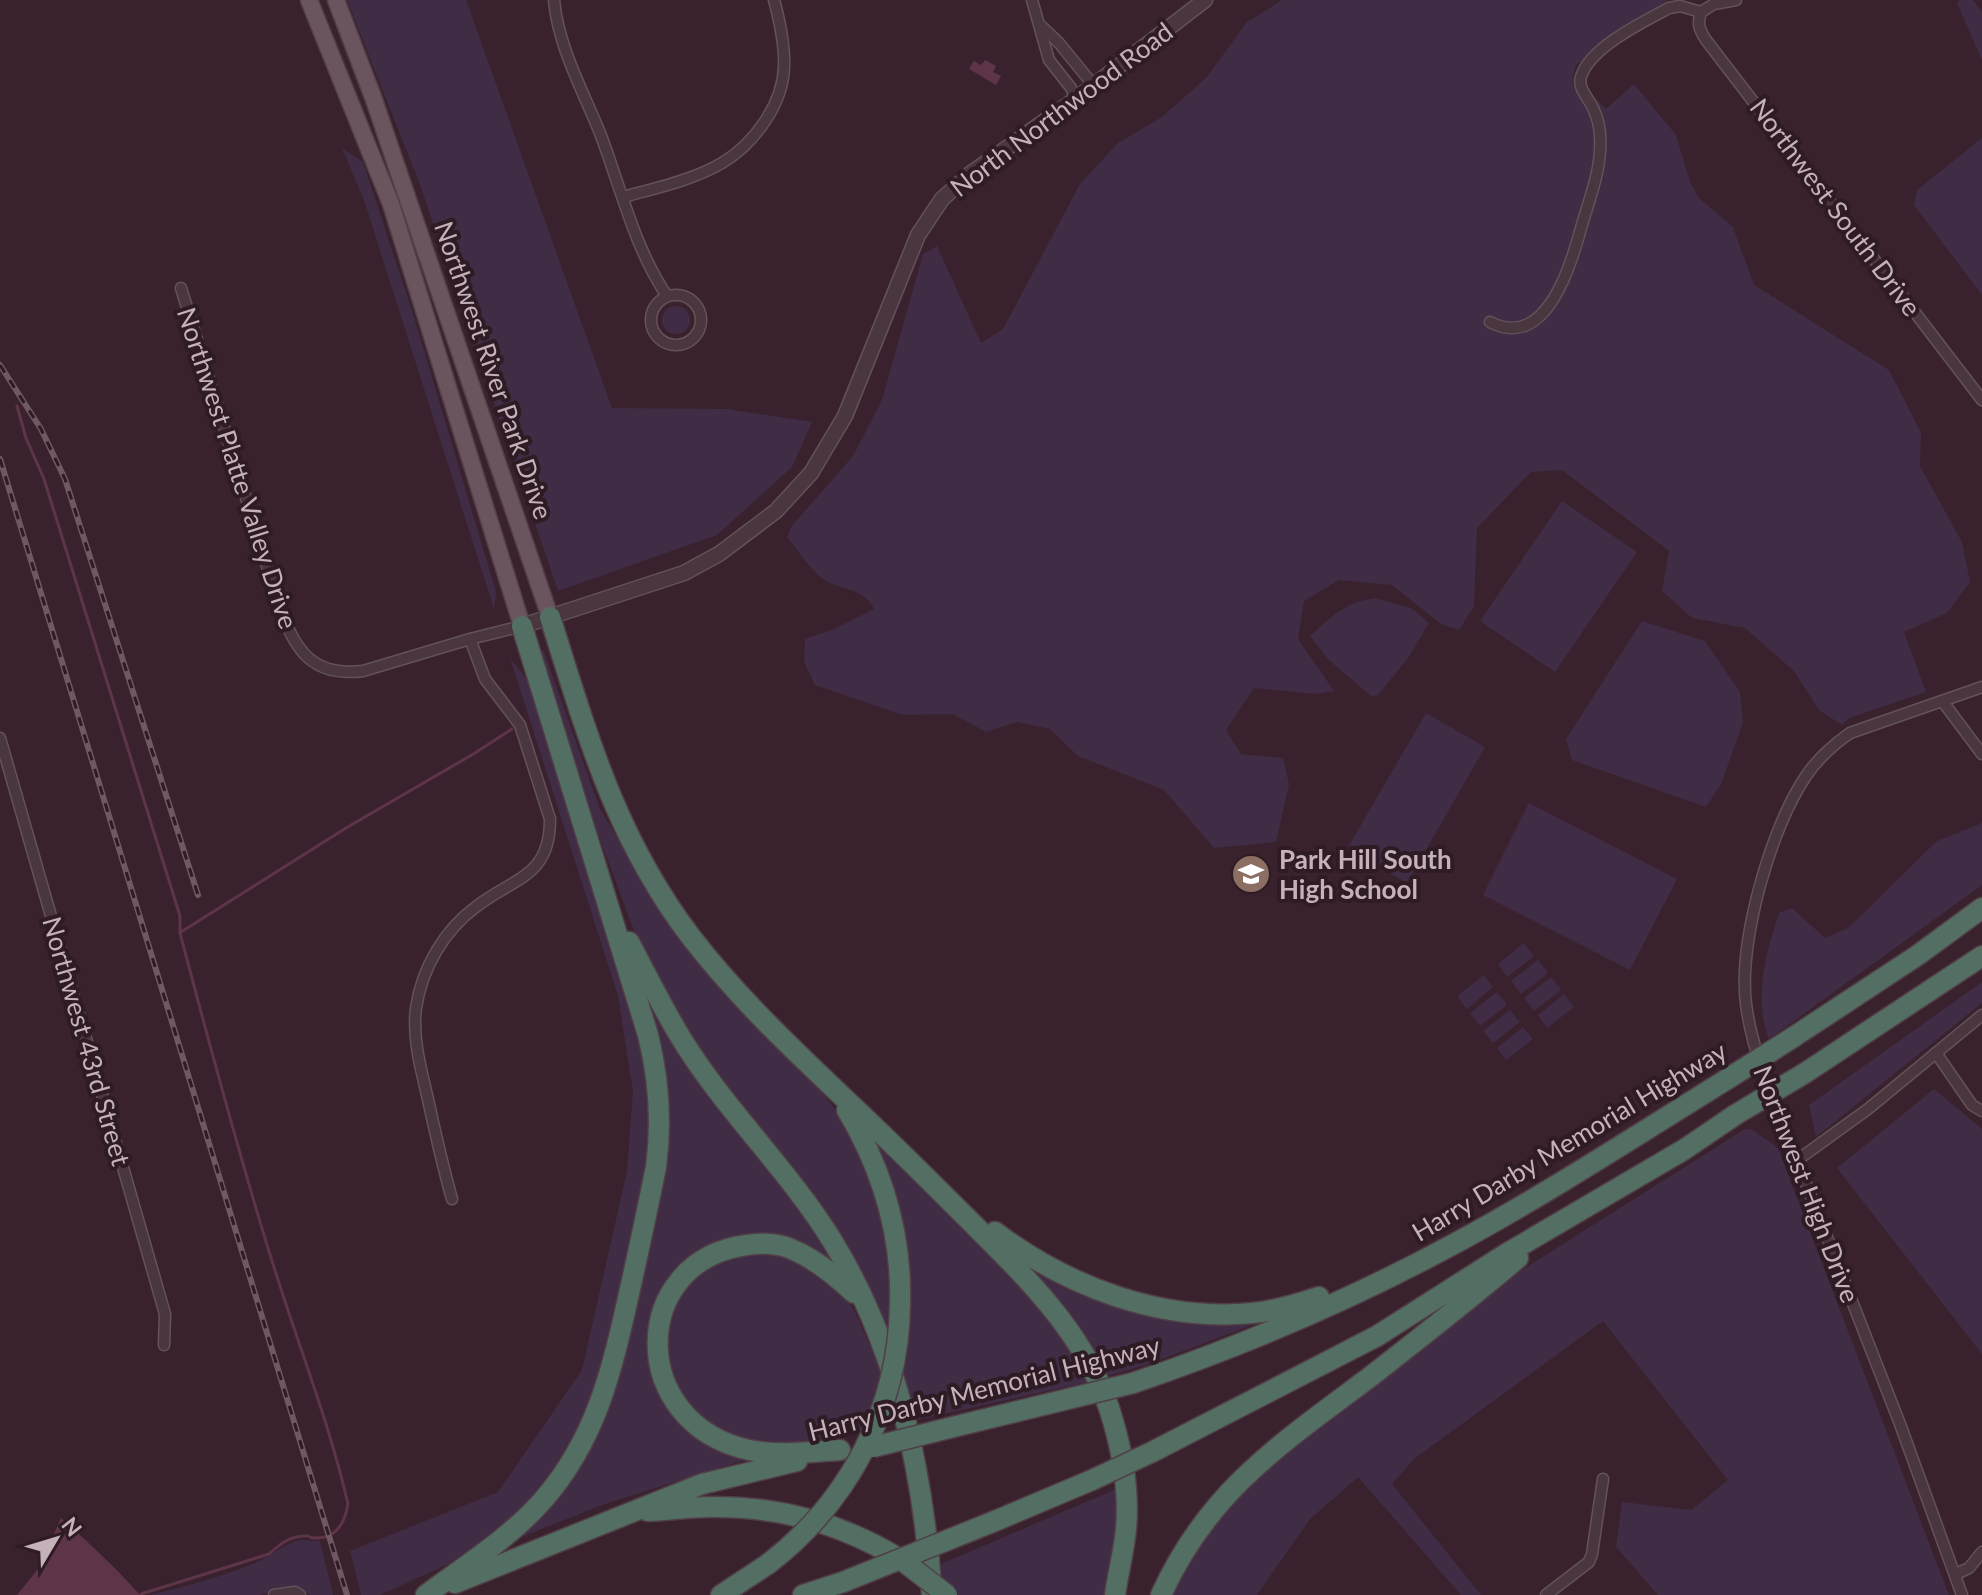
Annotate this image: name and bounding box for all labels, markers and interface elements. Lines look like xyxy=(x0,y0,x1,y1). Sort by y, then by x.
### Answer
street label: North Northwood Road xyxy=(943,15,1179,203)
street label: Northwest South Drive xyxy=(1744,92,1928,322)
street label: Northwest River Park Drive xyxy=(428,217,560,523)
street label: Northwest Platte Valley Drive xyxy=(171,303,305,633)
place label: Park Hill South High School xyxy=(1279,843,1452,905)
school or university icon: Park Hill South High School xyxy=(1230,853,1272,895)
street label: Northwest 43rd Street xyxy=(36,913,138,1170)
street label: Harry Darby Memorial Highway xyxy=(1406,1034,1733,1248)
street label: Northwest High Drive xyxy=(1747,1061,1867,1307)
street label: Harry Darby Memorial Highway xyxy=(805,1329,1164,1447)
north arrow xyxy=(16,1499,96,1579)
text: N xyxy=(56,1511,88,1541)

